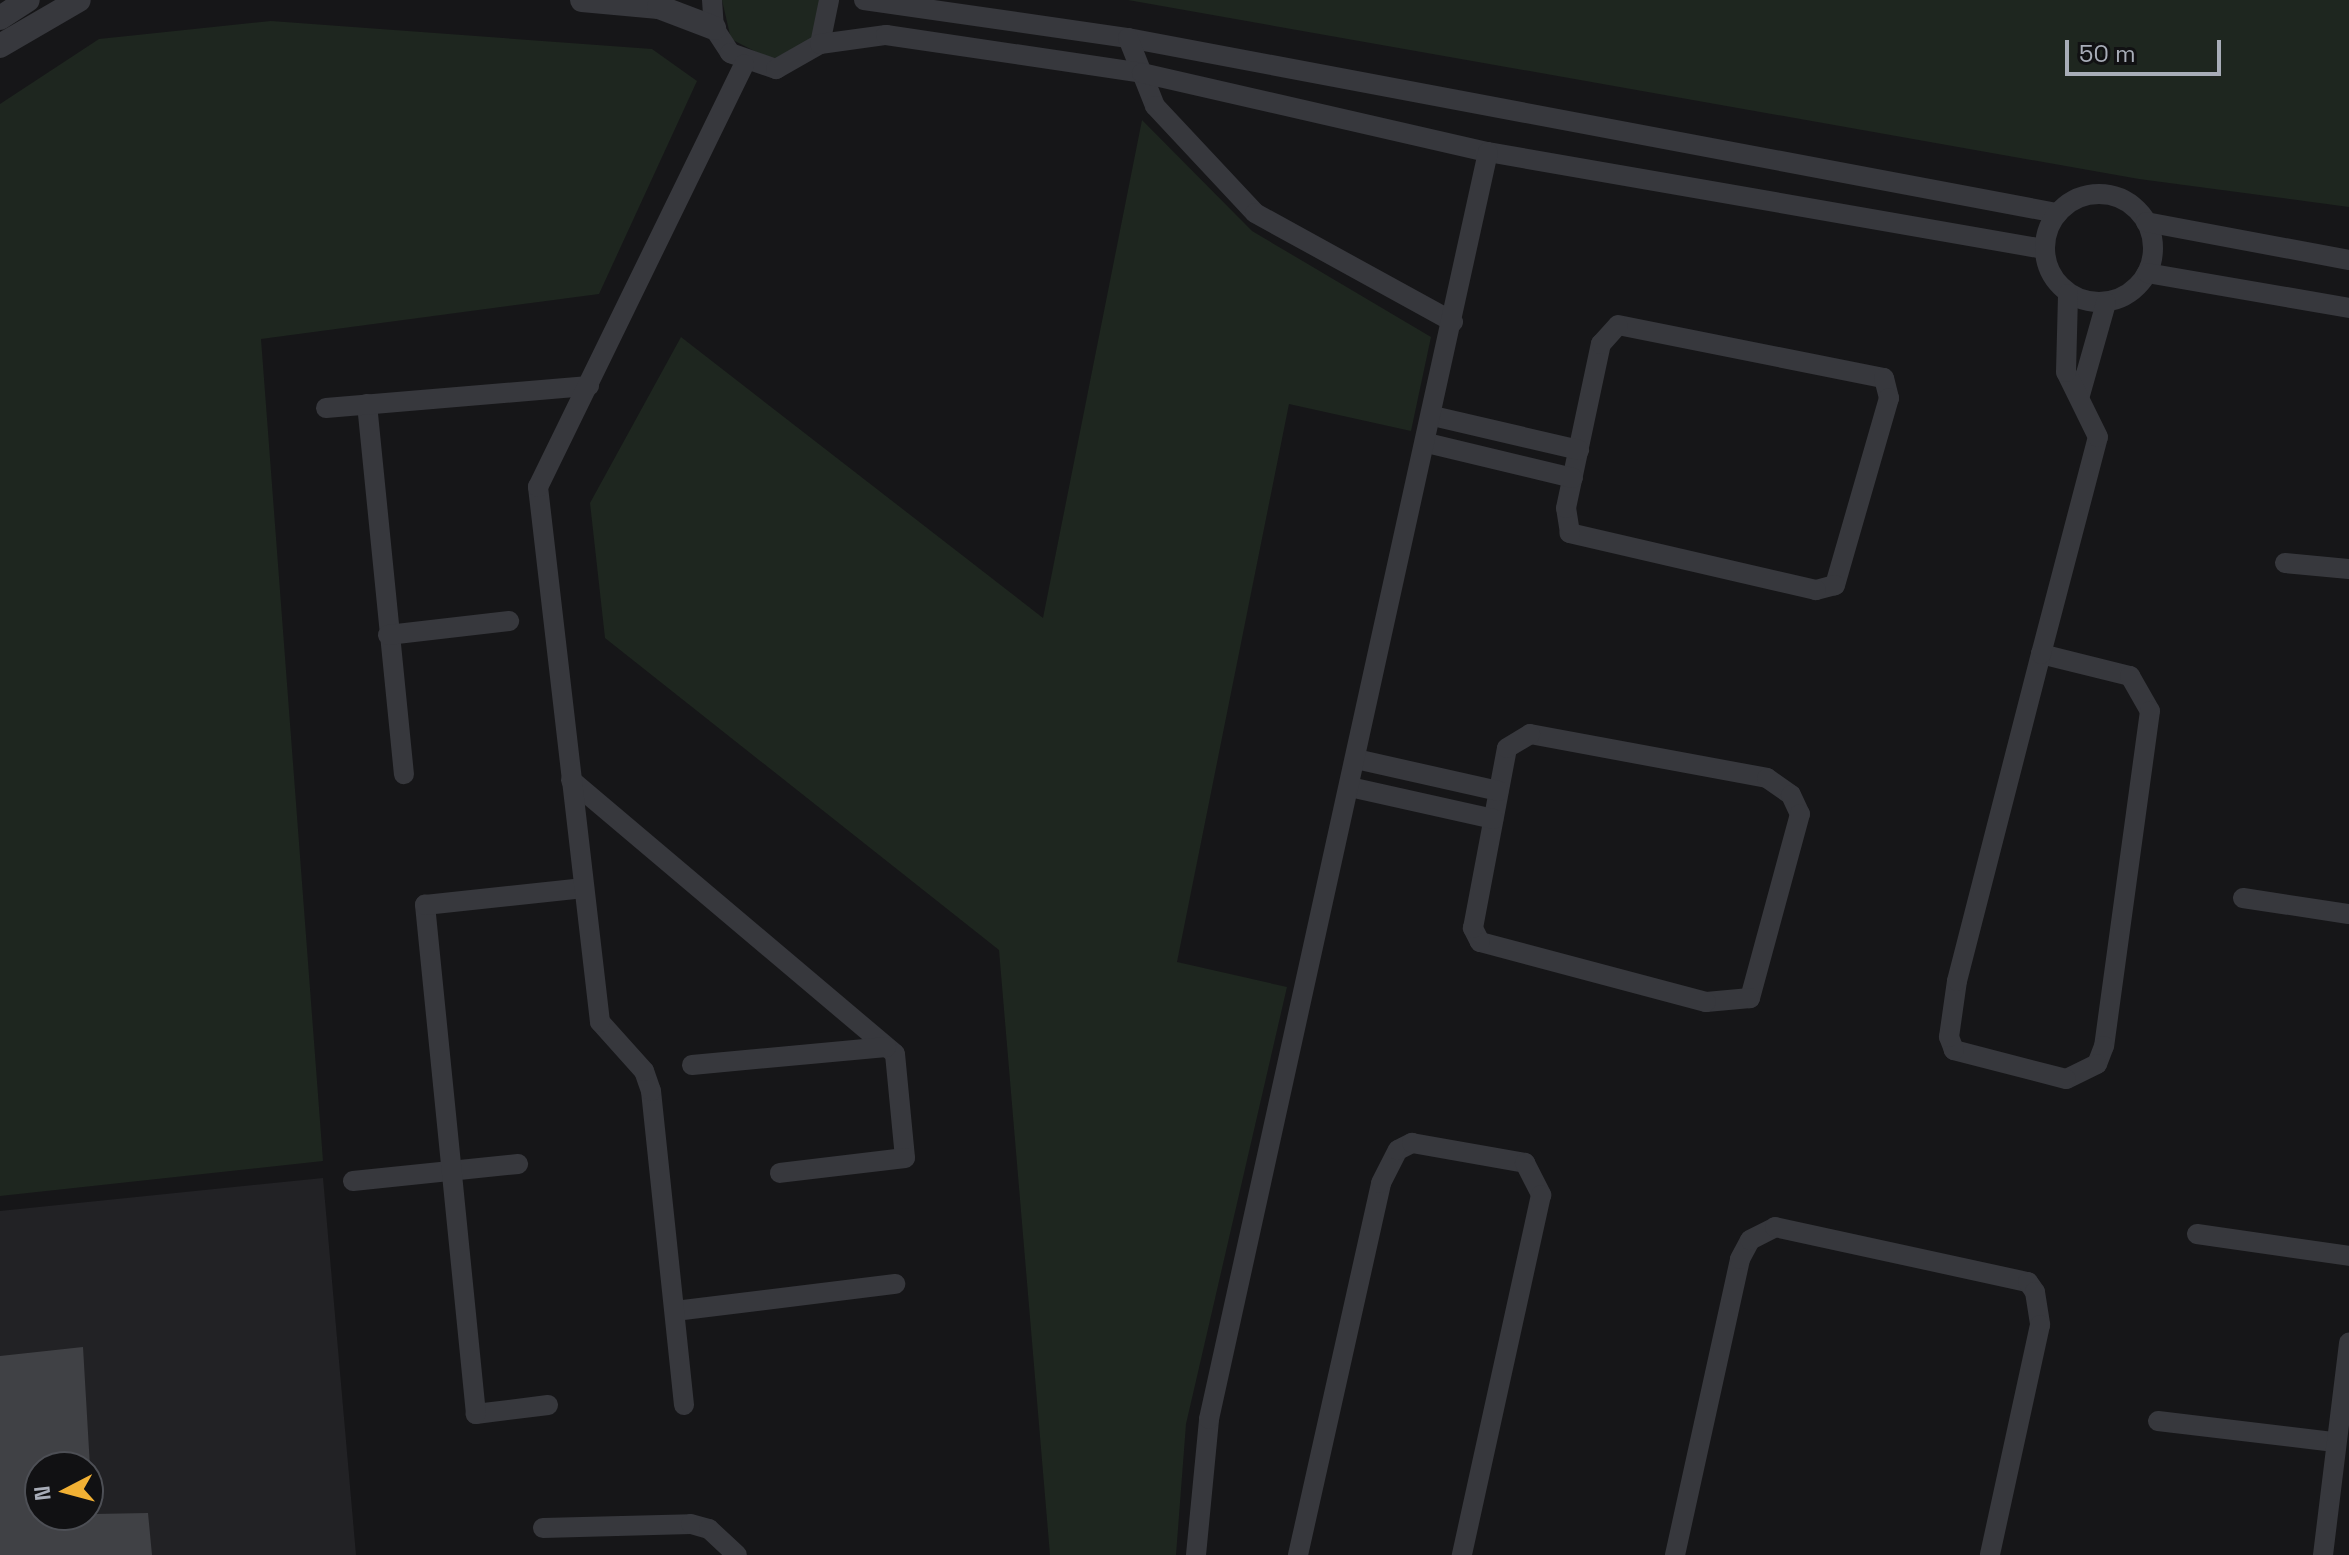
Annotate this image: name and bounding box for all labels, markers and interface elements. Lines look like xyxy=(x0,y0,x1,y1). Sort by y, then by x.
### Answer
scale bar xyxy=(2069,24,2225,74)
text: 50 m xyxy=(2079,38,2136,69)
north arrow xyxy=(24,1451,104,1531)
text: N xyxy=(27,1485,57,1502)

